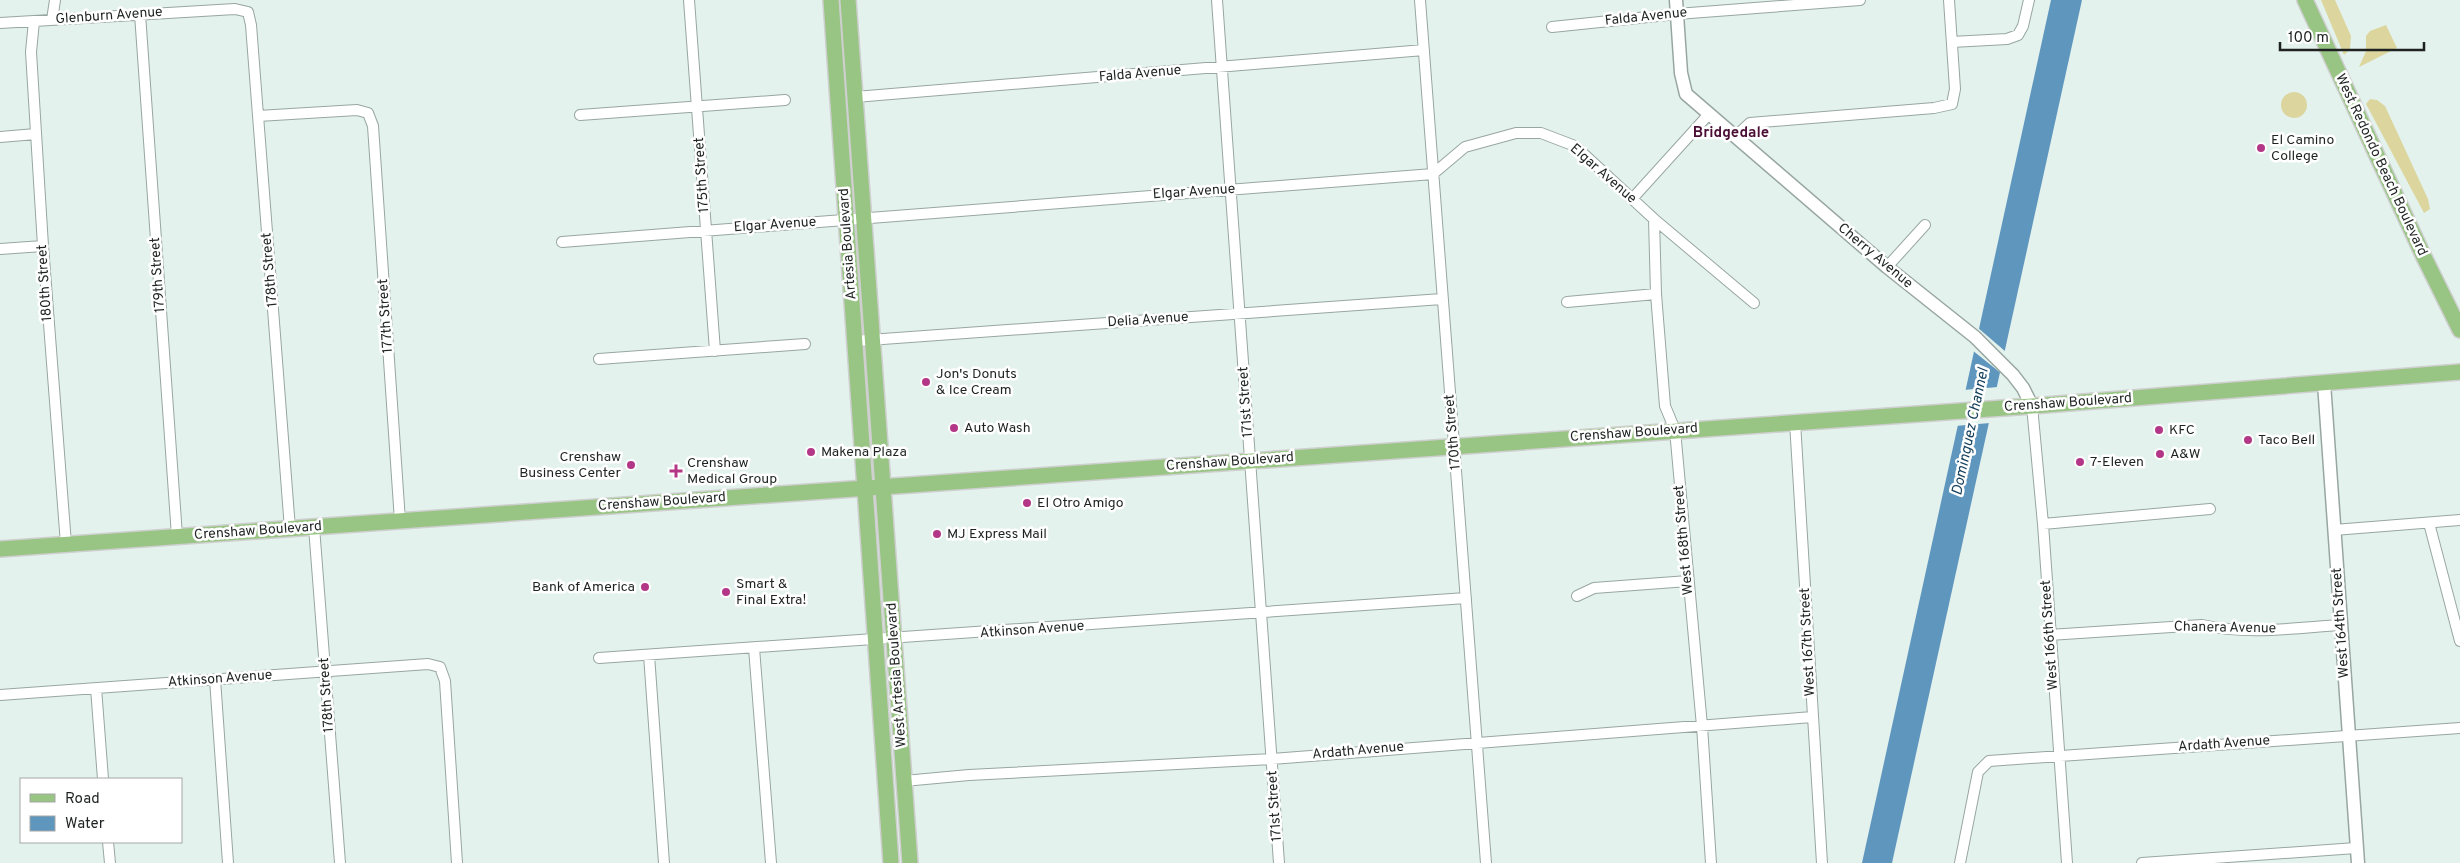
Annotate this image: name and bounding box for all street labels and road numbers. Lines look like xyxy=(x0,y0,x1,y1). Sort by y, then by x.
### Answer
street label: Glenburn Avenue xyxy=(55,4,163,28)
street label: Falda Avenue xyxy=(1604,4,1688,30)
street label: Falda Avenue xyxy=(1098,62,1182,86)
street label: West Redondo Beach Boulevard xyxy=(2331,71,2431,259)
street label: 175th Street xyxy=(691,137,713,213)
street label: Elgar Avenue xyxy=(1566,141,1640,207)
street label: Elgar Avenue xyxy=(1152,181,1236,203)
street label: Artesia Boulevard xyxy=(836,188,860,300)
street label: Elgar Avenue xyxy=(733,214,817,236)
street label: Cherry Avenue xyxy=(1834,220,1916,292)
street label: 178th Street xyxy=(258,232,282,308)
street label: 179th Street xyxy=(147,237,169,313)
street label: 180th Street xyxy=(34,244,56,322)
street label: 177th Street xyxy=(375,278,397,354)
street label: Delia Avenue xyxy=(1107,309,1189,331)
street label: 171st Street xyxy=(1235,366,1257,438)
street label: Crenshaw Boulevard xyxy=(2004,390,2132,416)
street label: 170th Street xyxy=(1441,394,1465,470)
street label: Crenshaw Boulevard xyxy=(1570,420,1698,446)
street label: Crenshaw Boulevard xyxy=(1166,449,1294,475)
street label: West 168th Street xyxy=(1671,484,1697,596)
street label: Crenshaw Boulevard xyxy=(598,489,726,515)
street label: Crenshaw Boulevard xyxy=(194,518,322,544)
street label: West 164th Street xyxy=(2329,567,2353,679)
street label: West 166th Street xyxy=(2038,579,2062,691)
street label: West 167th Street xyxy=(1797,587,1819,697)
street label: West Artesia Boulevard xyxy=(883,602,911,748)
street label: Atkinson Avenue xyxy=(979,618,1085,642)
street label: Chanera Avenue xyxy=(2174,619,2276,637)
street label: 178th Street xyxy=(316,657,338,733)
street label: Atkinson Avenue xyxy=(167,667,273,691)
street label: Ardath Avenue xyxy=(2177,732,2271,756)
street label: Ardath Avenue xyxy=(1311,739,1405,763)
street label: 171st Street xyxy=(1264,770,1286,842)

